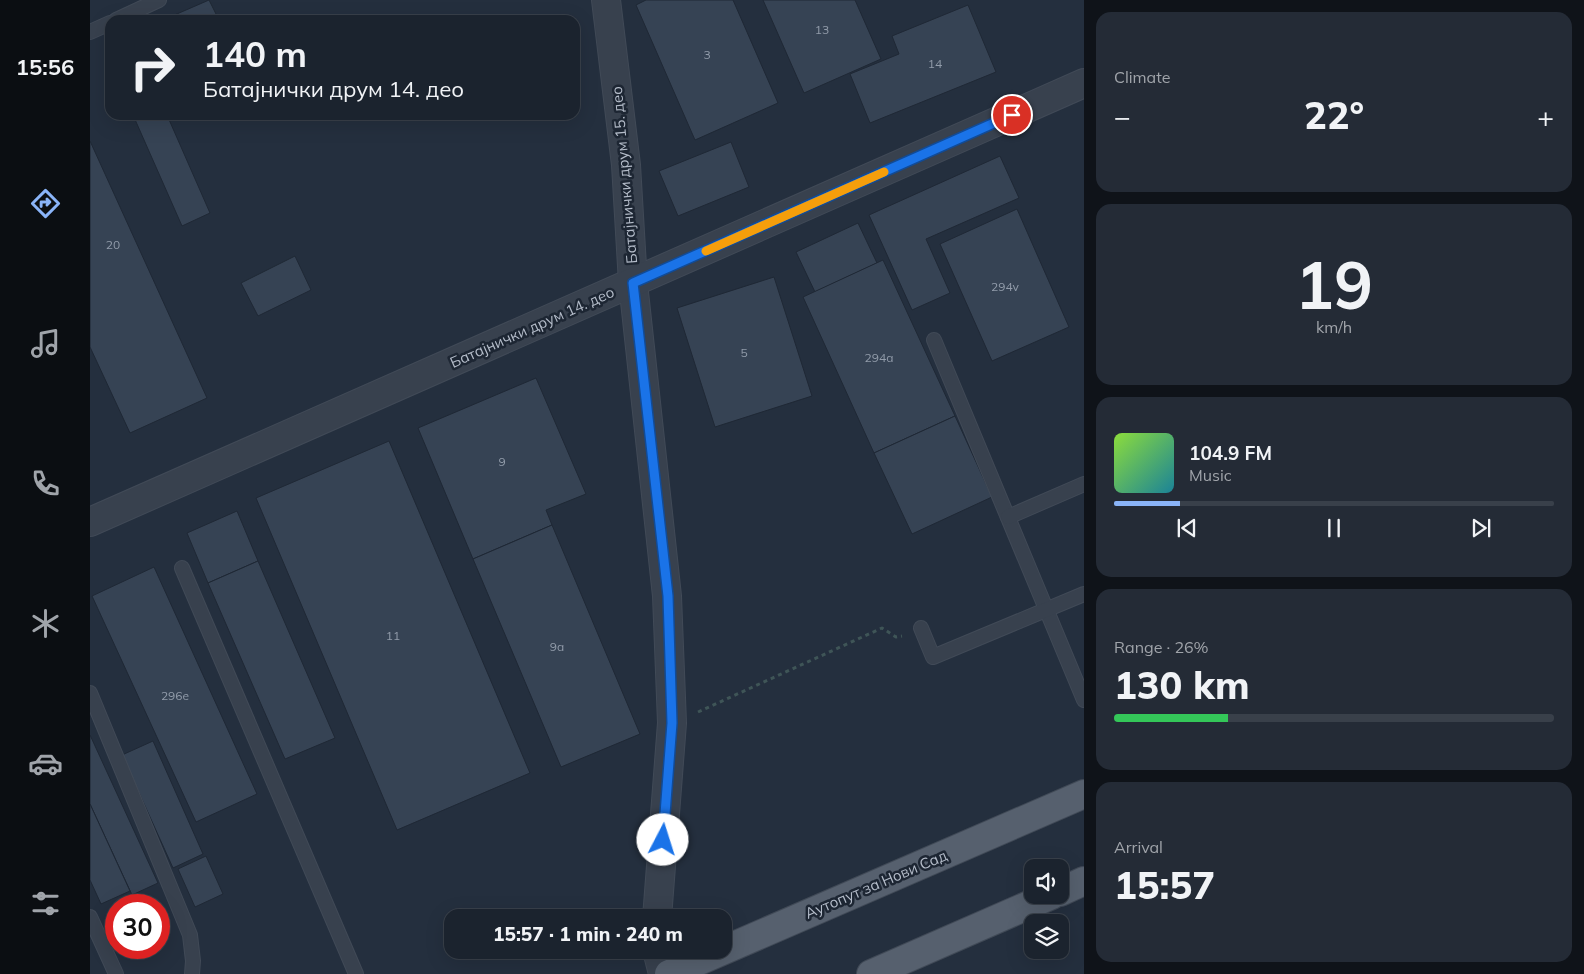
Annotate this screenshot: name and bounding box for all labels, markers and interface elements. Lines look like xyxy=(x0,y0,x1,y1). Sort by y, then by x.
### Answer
house number: 13 xyxy=(815,22,829,37)
text: 140 m xyxy=(203,32,307,76)
icon: right xyxy=(120,35,185,100)
house number: 3 xyxy=(703,47,711,62)
text: 15:56 xyxy=(16,53,74,81)
house number: 14 xyxy=(928,56,942,71)
text: Climate xyxy=(1114,67,1170,87)
text: Батајнички друм 14. део xyxy=(203,75,464,103)
street label: Батајнички друм 15. део xyxy=(607,85,641,265)
text: 22° xyxy=(1304,91,1364,139)
pin xyxy=(991,94,1033,136)
text: − xyxy=(1114,99,1131,134)
text: + xyxy=(1537,99,1554,134)
icon: arrive xyxy=(998,101,1026,129)
icon: directions xyxy=(28,186,63,221)
house number: 20 xyxy=(106,237,120,252)
text: 19 xyxy=(1295,244,1373,325)
house number: 294v xyxy=(991,279,1020,294)
street label: Батајнички друм 14. део xyxy=(447,282,617,372)
text: km/h xyxy=(1316,317,1352,337)
icon: music xyxy=(28,326,63,361)
house number: 5 xyxy=(740,345,748,360)
house number: 294a xyxy=(865,350,893,365)
text: 104.9 FM xyxy=(1189,441,1272,465)
house number: 9 xyxy=(498,454,506,469)
text: Music xyxy=(1189,465,1232,485)
icon: phone xyxy=(28,466,63,501)
icon: previous xyxy=(1173,514,1201,542)
icon: pause xyxy=(1320,514,1348,542)
icon: next xyxy=(1467,514,1495,542)
icon: climate xyxy=(28,606,63,641)
house number: 11 xyxy=(386,628,400,643)
text: Range · 26% xyxy=(1114,637,1209,657)
house number: 9a xyxy=(550,639,564,654)
text: 130 km xyxy=(1114,661,1250,709)
house number: 296e xyxy=(161,688,189,703)
icon: car xyxy=(28,746,63,781)
position arrow xyxy=(636,813,688,865)
text: Arrival xyxy=(1114,837,1163,857)
street label: Аутопут за Нови Сад xyxy=(802,845,950,923)
map controls xyxy=(1024,859,1069,959)
button: sound xyxy=(1024,859,1069,904)
text: 15:57 xyxy=(1114,861,1215,909)
icon: filters xyxy=(28,886,63,921)
speed limit sign: 30 xyxy=(105,894,170,959)
button: layers xyxy=(1024,914,1069,959)
text: 15:57 · 1 min · 240 m xyxy=(493,922,683,946)

